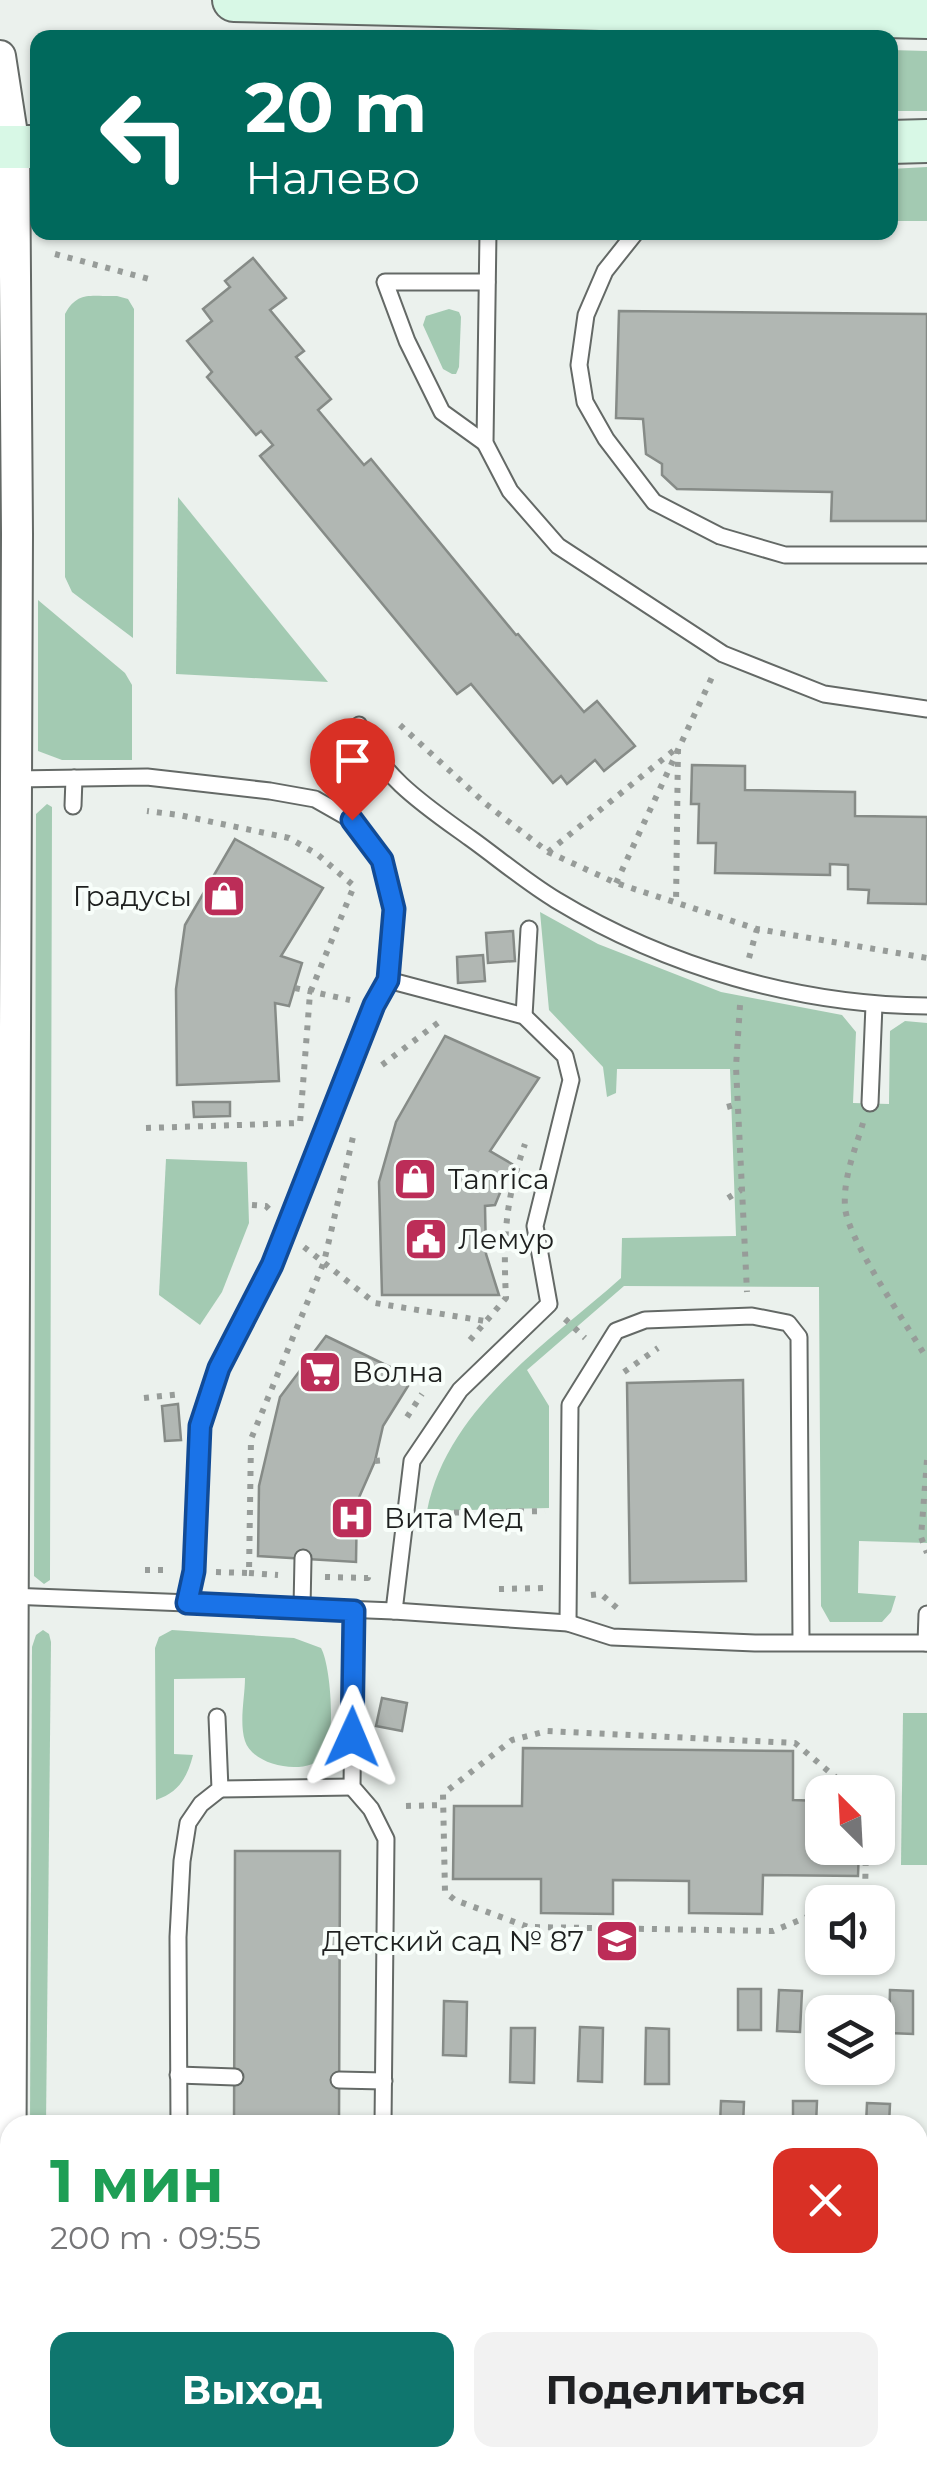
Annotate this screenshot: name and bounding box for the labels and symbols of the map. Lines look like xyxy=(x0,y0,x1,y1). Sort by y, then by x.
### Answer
pin xyxy=(310,718,395,821)
shop icon: Градусы xyxy=(201,873,247,919)
place label: Градусы xyxy=(73,879,192,913)
shop icon: Tanrica xyxy=(392,1156,438,1202)
place label: Tanrica xyxy=(448,1162,550,1196)
public building icon: Лемур xyxy=(403,1216,449,1262)
place label: Лемур xyxy=(458,1222,554,1256)
supermarket icon: Волна xyxy=(297,1349,343,1395)
place label: Волна xyxy=(352,1355,444,1389)
hospital icon: Вита Мед xyxy=(329,1495,375,1541)
place label: Вита Мед xyxy=(384,1501,523,1535)
position arrow xyxy=(300,1685,404,1789)
north arrow xyxy=(805,1775,895,1865)
school or university icon: Детский сад № 87 xyxy=(594,1918,640,1964)
place label: Детский сад № 87 xyxy=(322,1924,584,1958)

